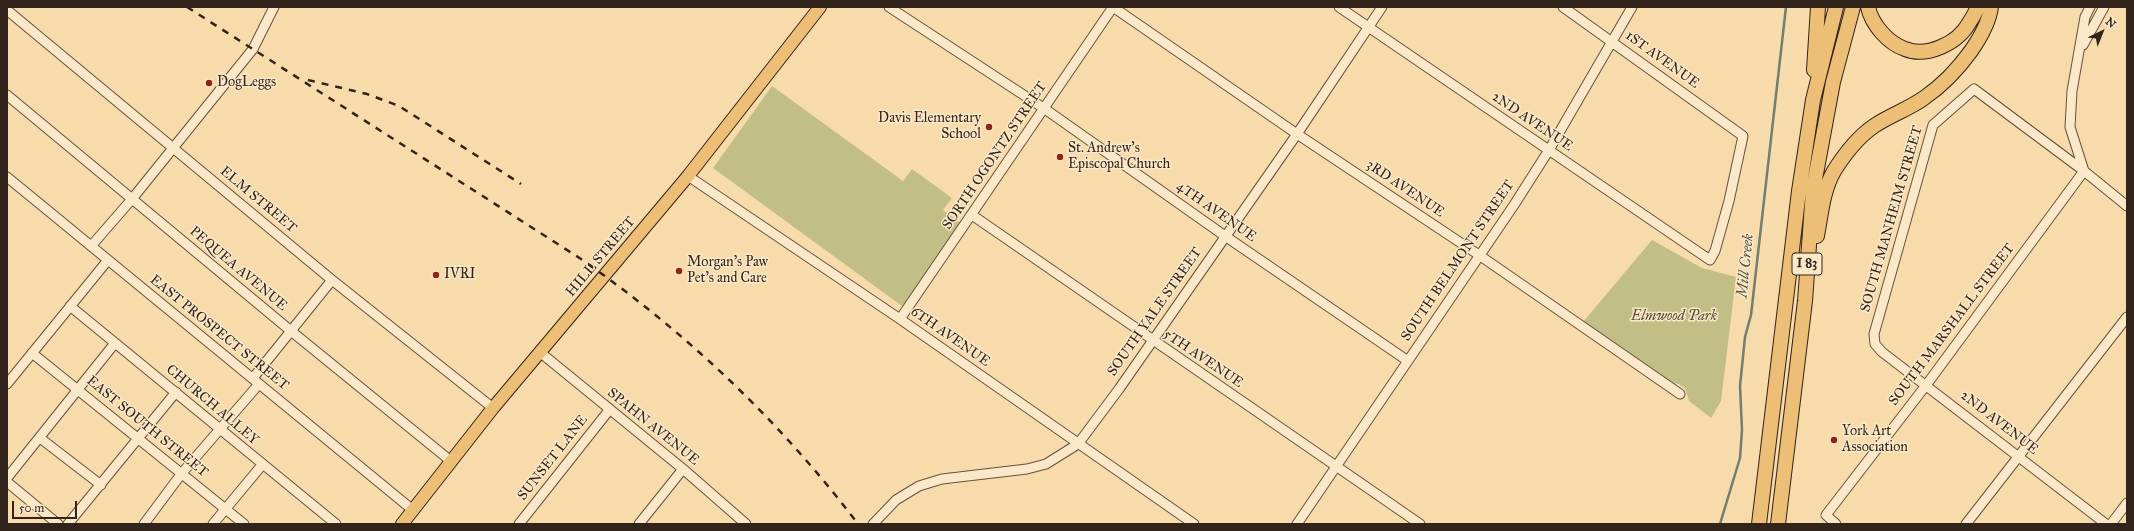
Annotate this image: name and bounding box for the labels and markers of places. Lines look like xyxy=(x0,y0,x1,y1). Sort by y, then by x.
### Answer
place label: DogLeggs xyxy=(217,75,276,91)
marker: DogLeggs xyxy=(204,78,214,88)
place label: Davis Elementary School xyxy=(878,111,981,144)
marker: Davis Elementary School xyxy=(984,122,994,132)
place label: St. Andrew's Episcopal Church xyxy=(1068,141,1170,174)
marker: St. Andrew's Episcopal Church xyxy=(1055,152,1065,162)
place label: Morgan's Paw Pet's and Care xyxy=(687,255,768,288)
marker: Morgan's Paw Pet's and Care xyxy=(674,266,684,276)
place label: IVRI xyxy=(444,267,476,283)
marker: IVRI xyxy=(431,270,441,280)
place label: York Art Association xyxy=(1842,424,1908,456)
marker: York Art Association xyxy=(1829,435,1839,445)

